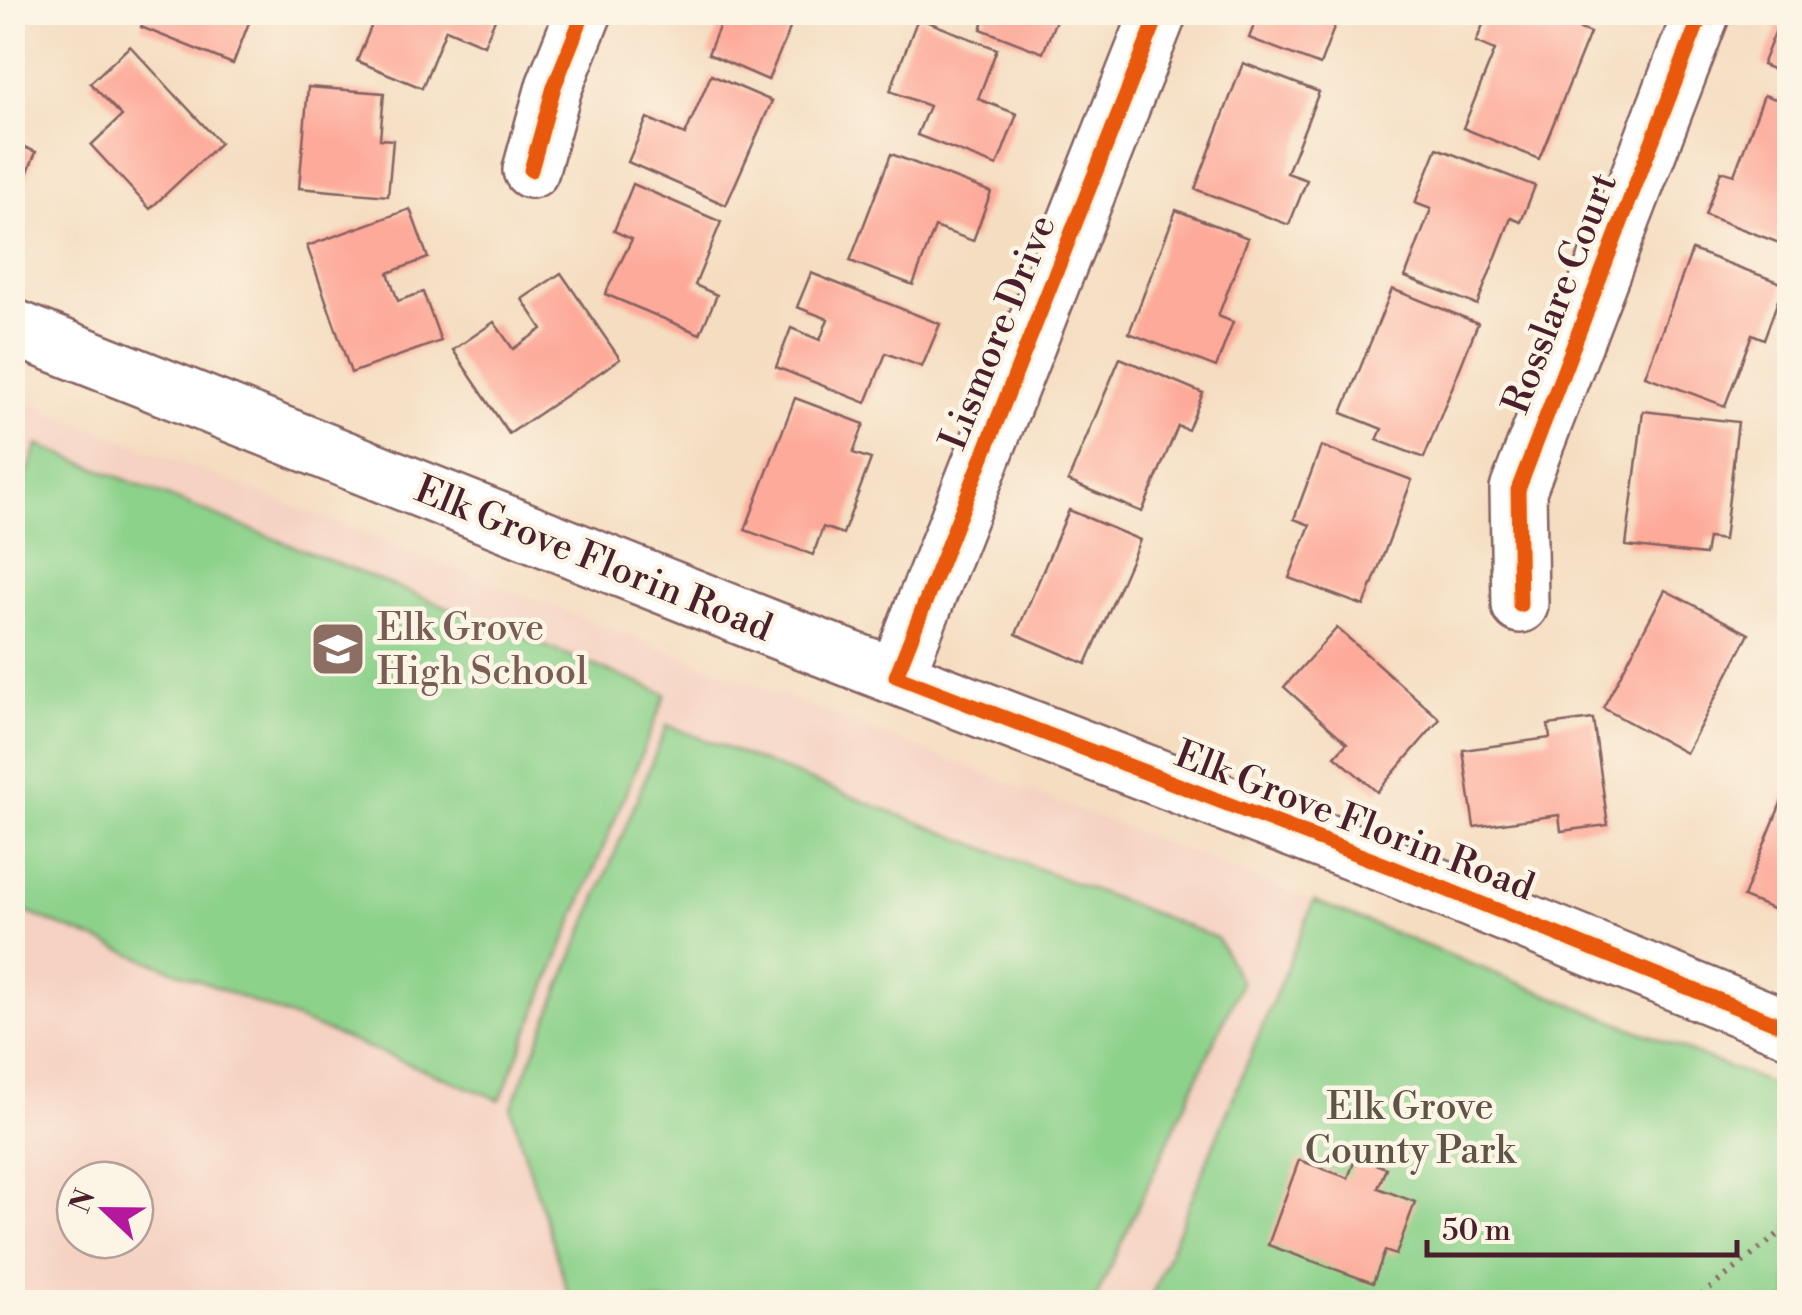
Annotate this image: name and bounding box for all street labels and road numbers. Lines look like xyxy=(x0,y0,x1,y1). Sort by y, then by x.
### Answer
street label: Rosslare Court xyxy=(1493,166,1628,421)
street label: Lismore Drive xyxy=(930,208,1067,457)
street label: Elk Grove Florin Road xyxy=(408,466,779,653)
street label: Elk Grove Florin Road xyxy=(1168,731,1541,912)

